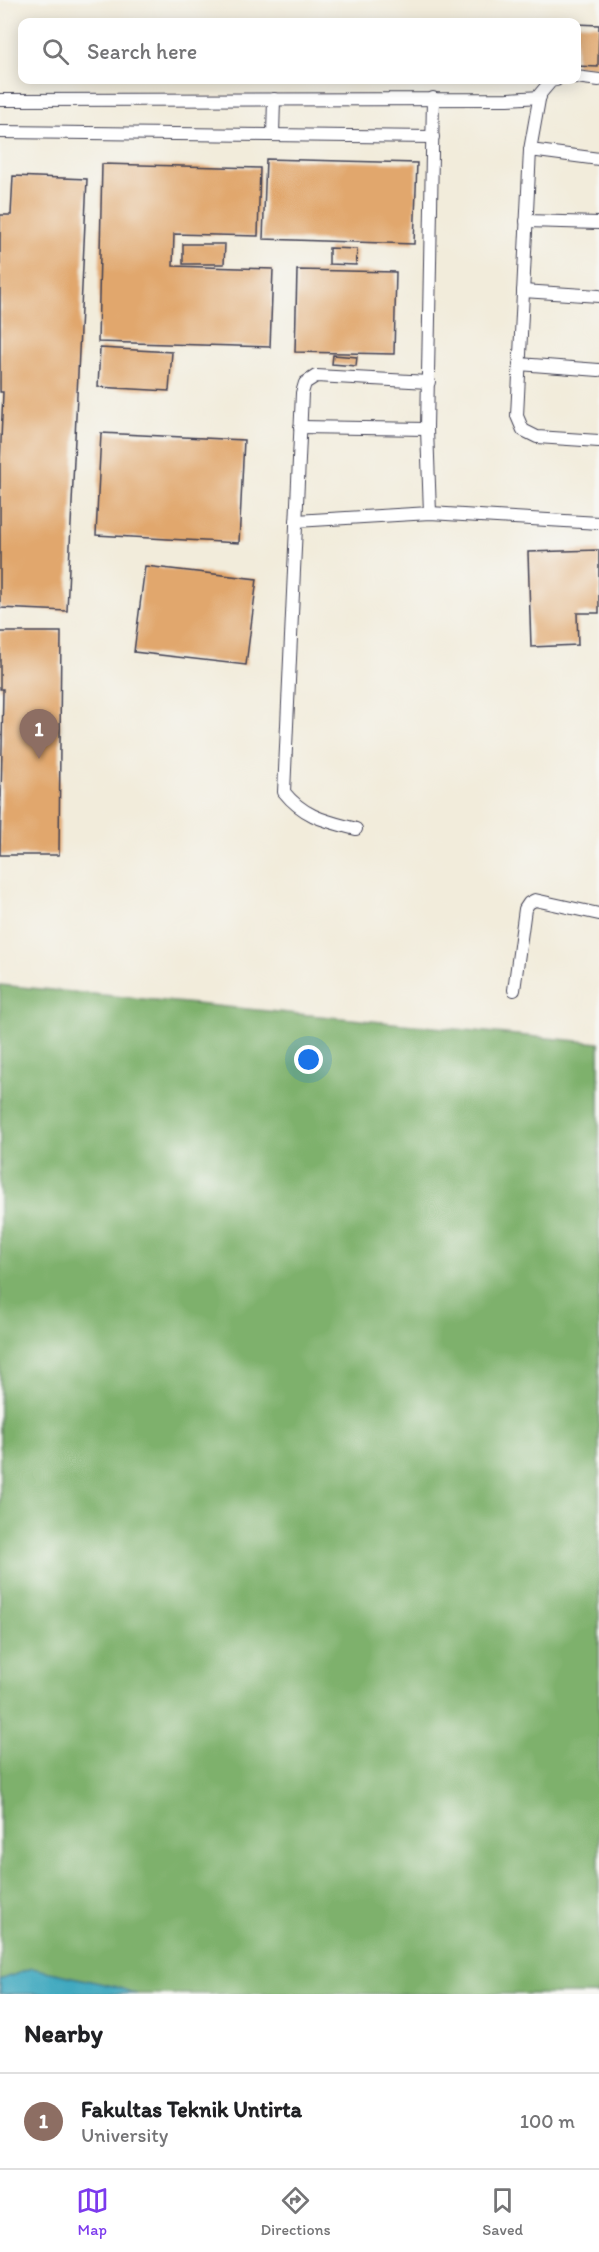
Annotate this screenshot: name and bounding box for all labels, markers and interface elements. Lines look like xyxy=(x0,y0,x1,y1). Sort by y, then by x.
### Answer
search box xyxy=(18,18,581,84)
icon: search xyxy=(39,35,72,68)
text: Search here xyxy=(87,38,197,65)
pin: 1 xyxy=(20,710,58,759)
your location xyxy=(294,1045,323,1074)
text: Nearby xyxy=(24,2017,103,2049)
text: Fakultas Teknik Untirta xyxy=(81,2096,302,2123)
text: 1 xyxy=(39,2109,48,2133)
text: 100 m xyxy=(520,2109,575,2133)
text: University xyxy=(81,2123,168,2147)
tab: Map xyxy=(76,2184,109,2239)
tab: Directions xyxy=(260,2184,331,2239)
tab: Saved xyxy=(482,2184,523,2239)

